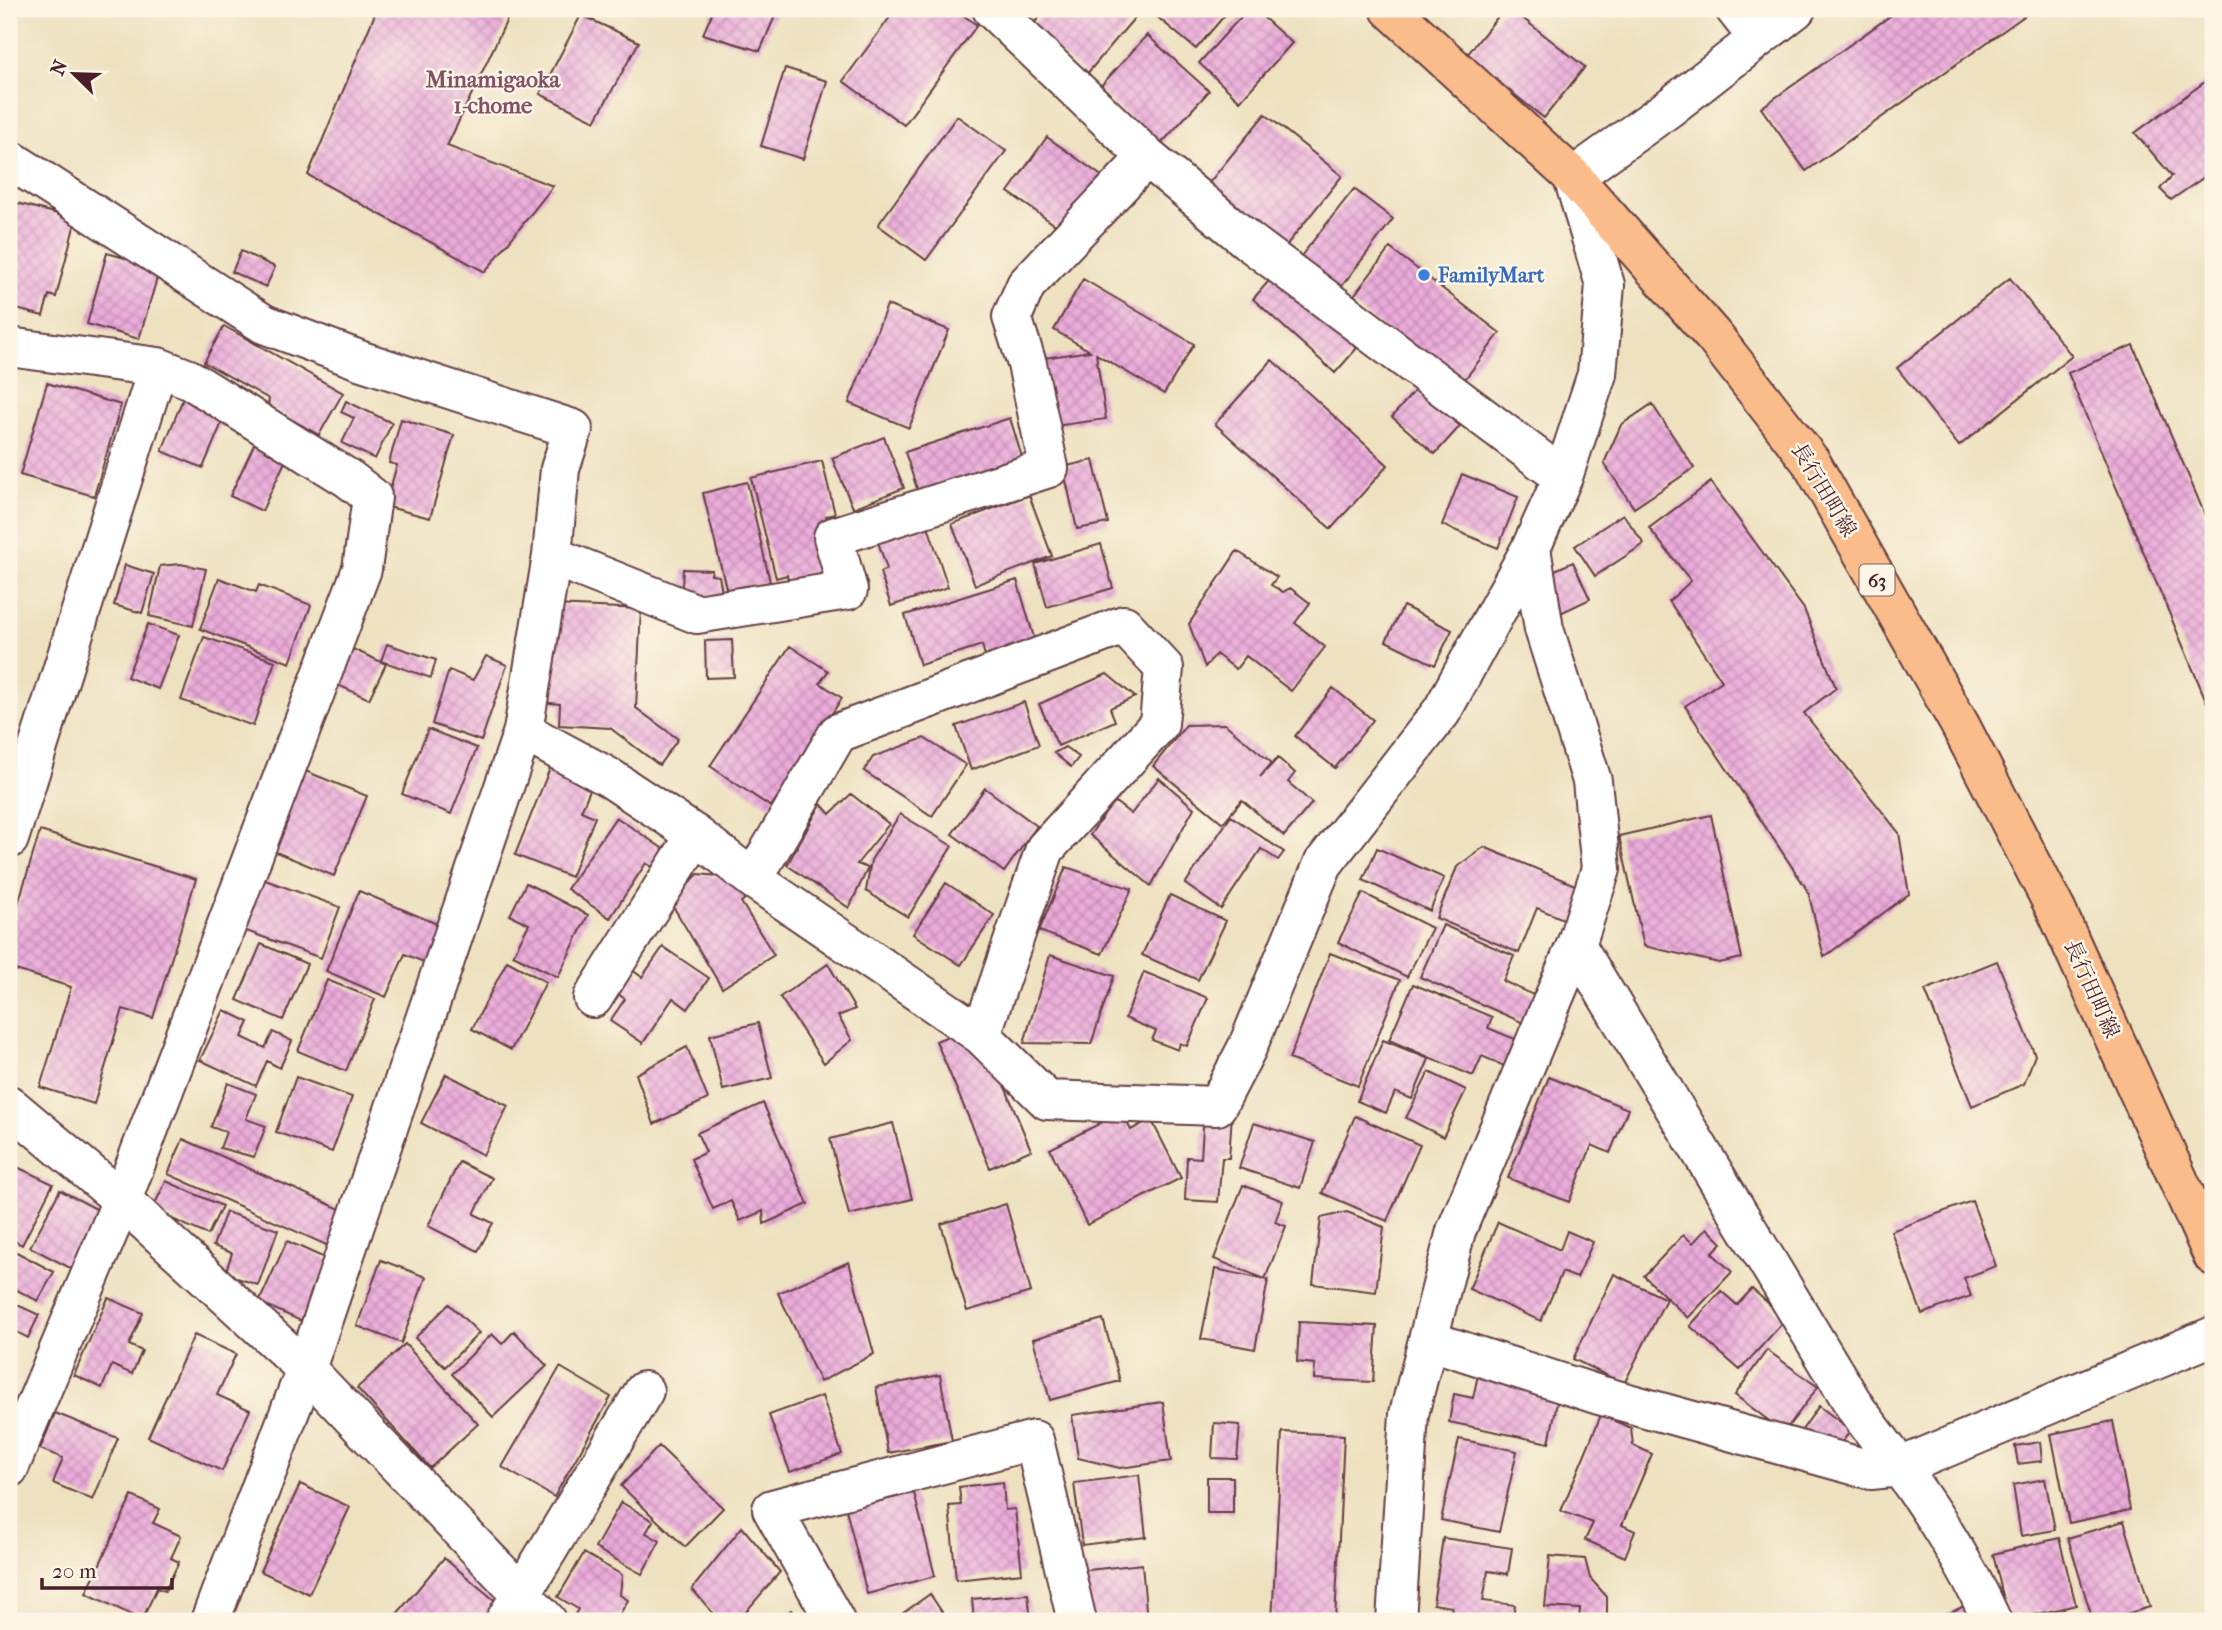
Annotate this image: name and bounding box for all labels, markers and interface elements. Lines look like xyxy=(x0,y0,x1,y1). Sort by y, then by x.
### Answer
north arrow xyxy=(38,38,108,108)
text: N xyxy=(46,56,72,79)
district label: Minamigaoka 1-chome xyxy=(426,66,562,119)
place label: FamilyMart xyxy=(1437,263,1545,287)
marker: FamilyMart xyxy=(1416,267,1432,283)
street label: 長行田町線 xyxy=(1787,439,1861,541)
road number: 63 xyxy=(1860,565,1895,596)
street label: 長行田町線 xyxy=(2060,936,2124,1042)
scale bar xyxy=(42,1546,172,1590)
text: 20 m xyxy=(52,1559,97,1583)

